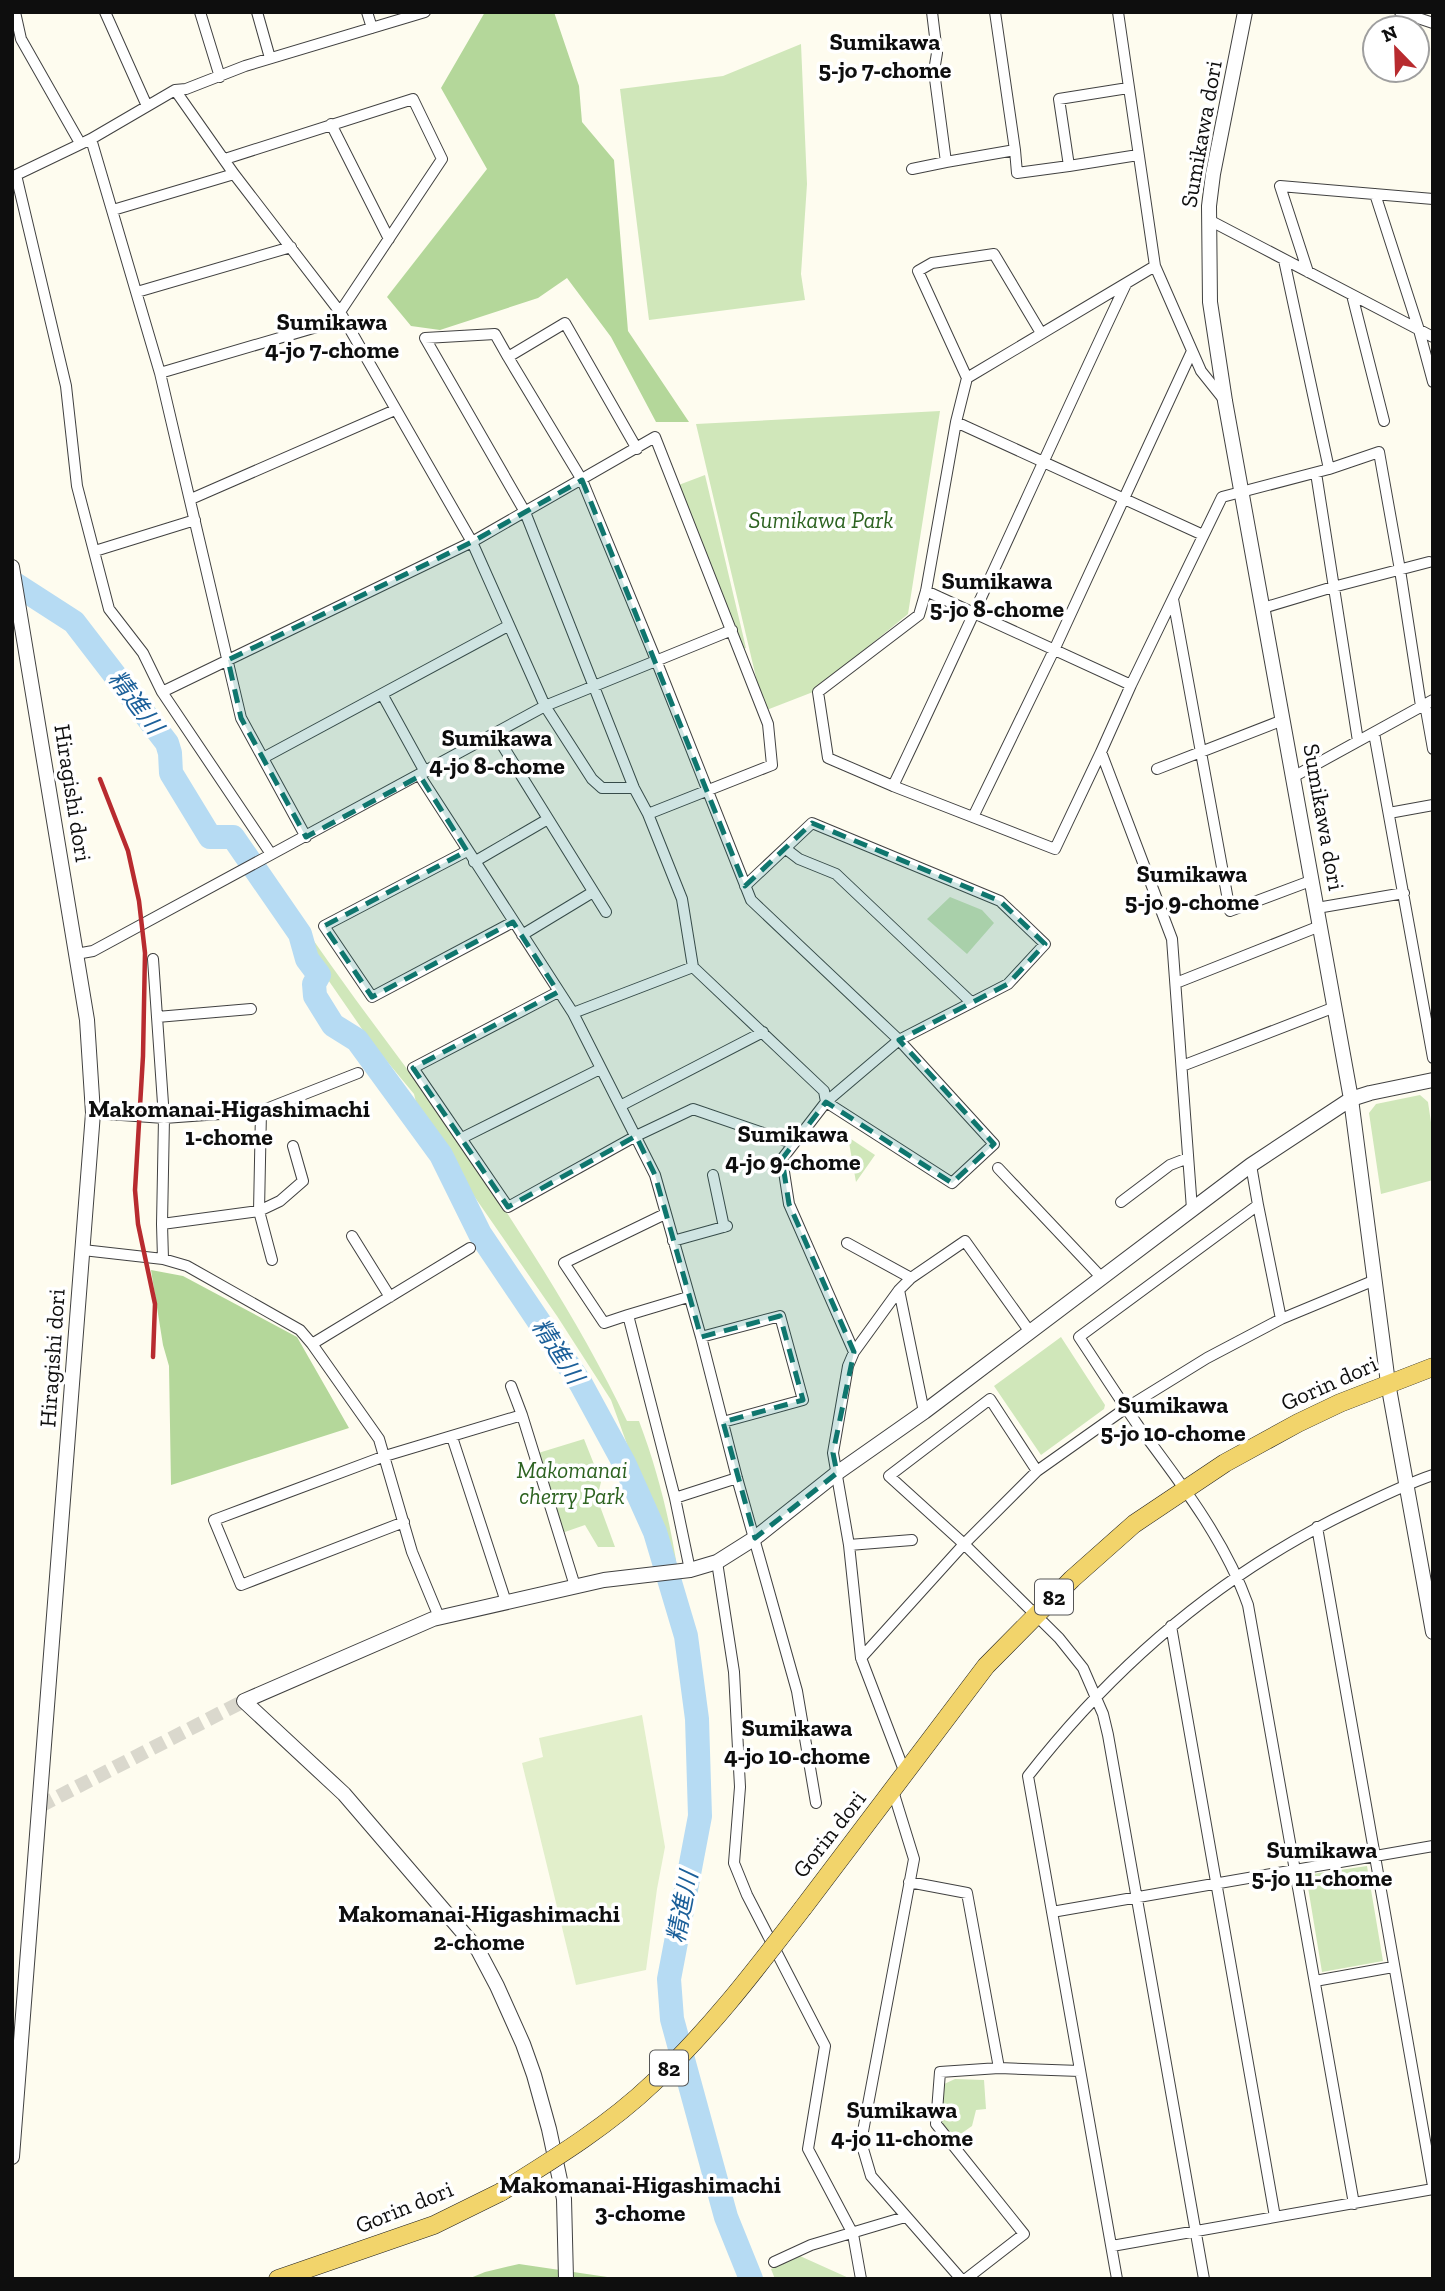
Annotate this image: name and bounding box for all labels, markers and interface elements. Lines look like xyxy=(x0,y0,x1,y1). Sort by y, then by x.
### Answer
north arrow xyxy=(1361,14,1431,84)
text: N xyxy=(1378,20,1401,47)
district label: Sumikawa 5-jo 7-chome xyxy=(819,27,952,84)
street label: Sumikawa dori xyxy=(1174,58,1228,210)
district label: Sumikawa 4-jo 7-chome xyxy=(265,307,399,364)
park label: Sumikawa Park xyxy=(749,506,894,534)
district label: Sumikawa 5-jo 8-chome xyxy=(930,566,1065,623)
water label: 精進川 xyxy=(103,665,171,742)
street label: Hiragishi dori xyxy=(48,722,98,864)
district label: Sumikawa 4-jo 8-chome xyxy=(429,723,565,780)
street label: Sumikawa dori xyxy=(1297,741,1351,893)
district label: Sumikawa 5-jo 9-chome xyxy=(1125,859,1260,916)
district label: Makomanai-Higashimachi 1-chome xyxy=(88,1094,370,1151)
district label: Sumikawa 4-jo 9-chome xyxy=(725,1119,861,1176)
street label: Hiragishi dori xyxy=(33,1288,71,1428)
water label: 精進川 xyxy=(526,1313,591,1392)
street label: Gorin dori xyxy=(1276,1349,1382,1417)
district label: Sumikawa 5-jo 10-chome xyxy=(1101,1390,1246,1447)
park label: Makomanai cherry Park xyxy=(516,1456,628,1510)
road number: 82 xyxy=(1035,1580,1073,1614)
district label: Sumikawa 4-jo 10-chome xyxy=(724,1713,870,1770)
street label: Gorin dori xyxy=(786,1785,872,1883)
district label: Sumikawa 5-jo 11-chome xyxy=(1252,1835,1393,1892)
water label: 精進川 xyxy=(661,1866,704,1945)
district label: Makomanai-Higashimachi 2-chome xyxy=(338,1899,620,1956)
road number: 82 xyxy=(650,2050,688,2086)
district label: Sumikawa 4-jo 11-chome xyxy=(831,2095,973,2152)
district label: Makomanai-Higashimachi 3-chome xyxy=(499,2170,781,2227)
street label: Gorin dori xyxy=(351,2175,457,2239)

